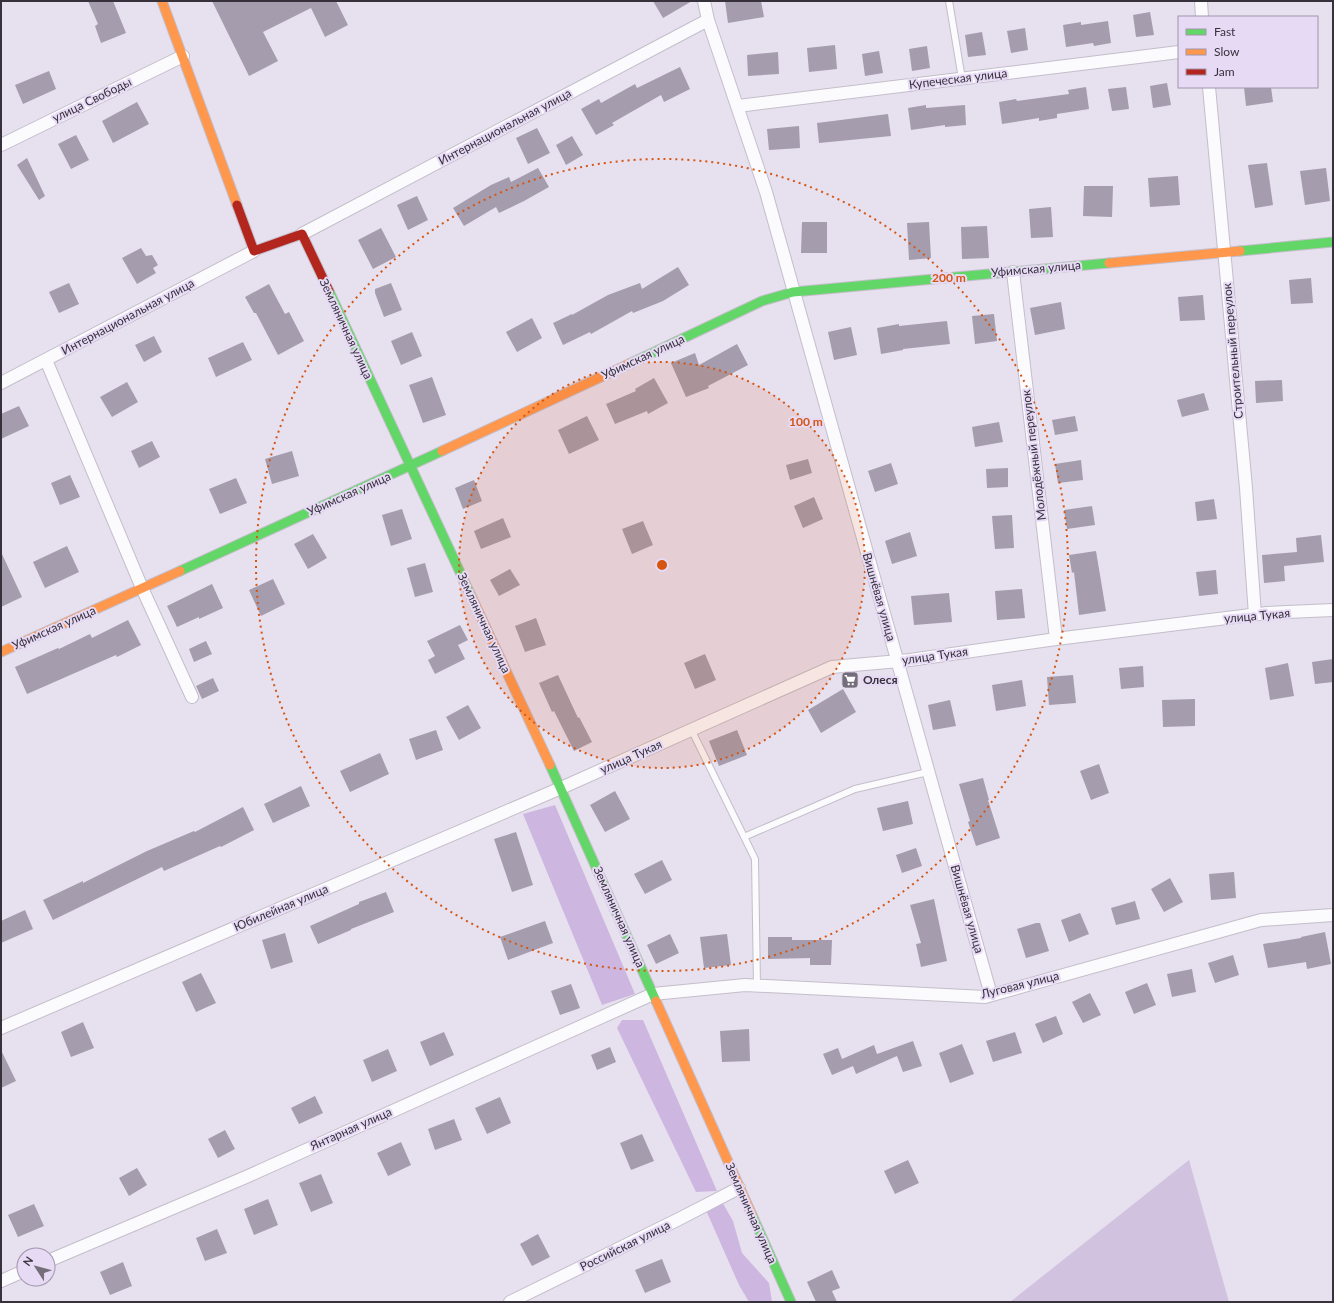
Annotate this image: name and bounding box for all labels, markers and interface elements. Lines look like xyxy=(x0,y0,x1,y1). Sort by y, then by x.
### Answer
legend xyxy=(1178,16,1318,88)
text: Fast xyxy=(1214,24,1236,39)
text: Slow xyxy=(1214,44,1240,59)
text: Jam xyxy=(1214,64,1235,79)
street label: Купеческая улица xyxy=(908,65,1008,92)
street label: улица Свободы xyxy=(50,74,134,125)
street label: Интернациональная улица xyxy=(436,85,574,168)
street label: Уфимская улица xyxy=(991,257,1081,280)
text: 200 m xyxy=(932,270,966,285)
street label: Интернациональная улица xyxy=(59,275,197,358)
street label: Земляничная улица xyxy=(317,276,376,381)
street label: Строительный переулок xyxy=(1219,282,1246,420)
street label: Уфимская улица xyxy=(599,331,687,382)
street label: Молодёжный переулок xyxy=(1018,388,1049,521)
text: 100 m xyxy=(789,414,823,429)
street label: Уфимская улица xyxy=(305,468,393,519)
street label: Вишнёвая улица xyxy=(860,551,899,643)
centre of rings xyxy=(655,558,669,572)
street label: Земляничная улица xyxy=(455,570,514,675)
street label: Уфимская улица xyxy=(10,602,98,653)
street label: улица Тукая xyxy=(1223,605,1291,626)
street label: улица Тукая xyxy=(901,643,969,668)
supermarket icon: Олеся xyxy=(840,670,860,690)
place label: Олеся xyxy=(863,672,898,687)
street label: улица Тукая xyxy=(598,736,664,777)
street label: Вишнёвая улица xyxy=(948,863,987,955)
street label: Земляничная улица xyxy=(590,864,648,970)
street label: Юбилейная улица xyxy=(231,881,330,934)
street label: Луговая улица xyxy=(978,968,1061,1002)
street label: Янтарная улица xyxy=(307,1104,394,1154)
street label: Земляничная улица xyxy=(722,1160,780,1266)
street label: Российская улица xyxy=(577,1217,672,1274)
north arrow xyxy=(16,1247,56,1287)
text: N xyxy=(20,1254,35,1268)

